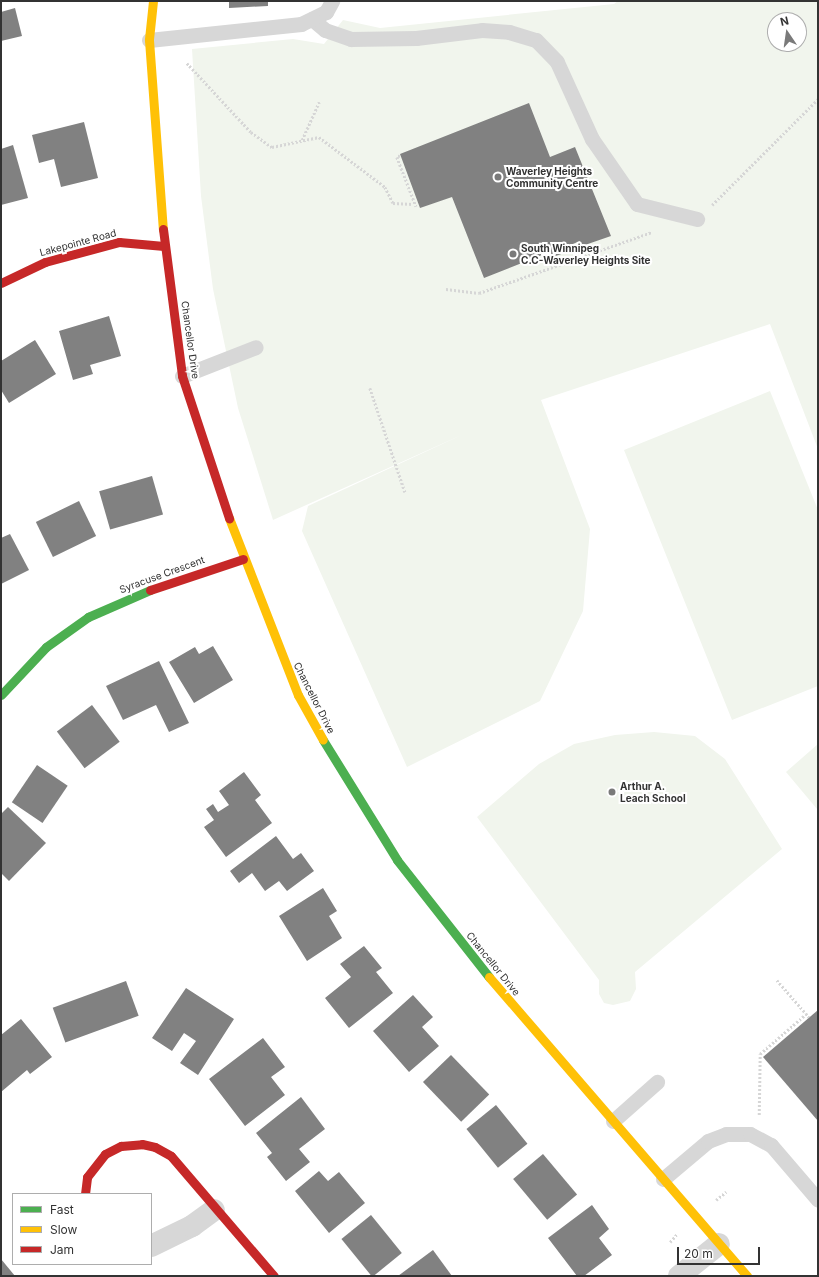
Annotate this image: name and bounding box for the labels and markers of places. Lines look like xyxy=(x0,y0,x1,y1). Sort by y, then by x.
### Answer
place label: Waverley Heights Community Centre xyxy=(506,165,598,188)
marker: Waverley Heights Community Centre xyxy=(493,172,503,182)
place label: South Winnipeg C.C-Waverley Heights Site xyxy=(521,242,650,266)
marker: South Winnipeg C.C-Waverley Heights Site xyxy=(508,249,518,259)
place label: Arthur A. Leach School xyxy=(620,780,686,804)
marker: Arthur A. Leach School xyxy=(607,787,617,797)

